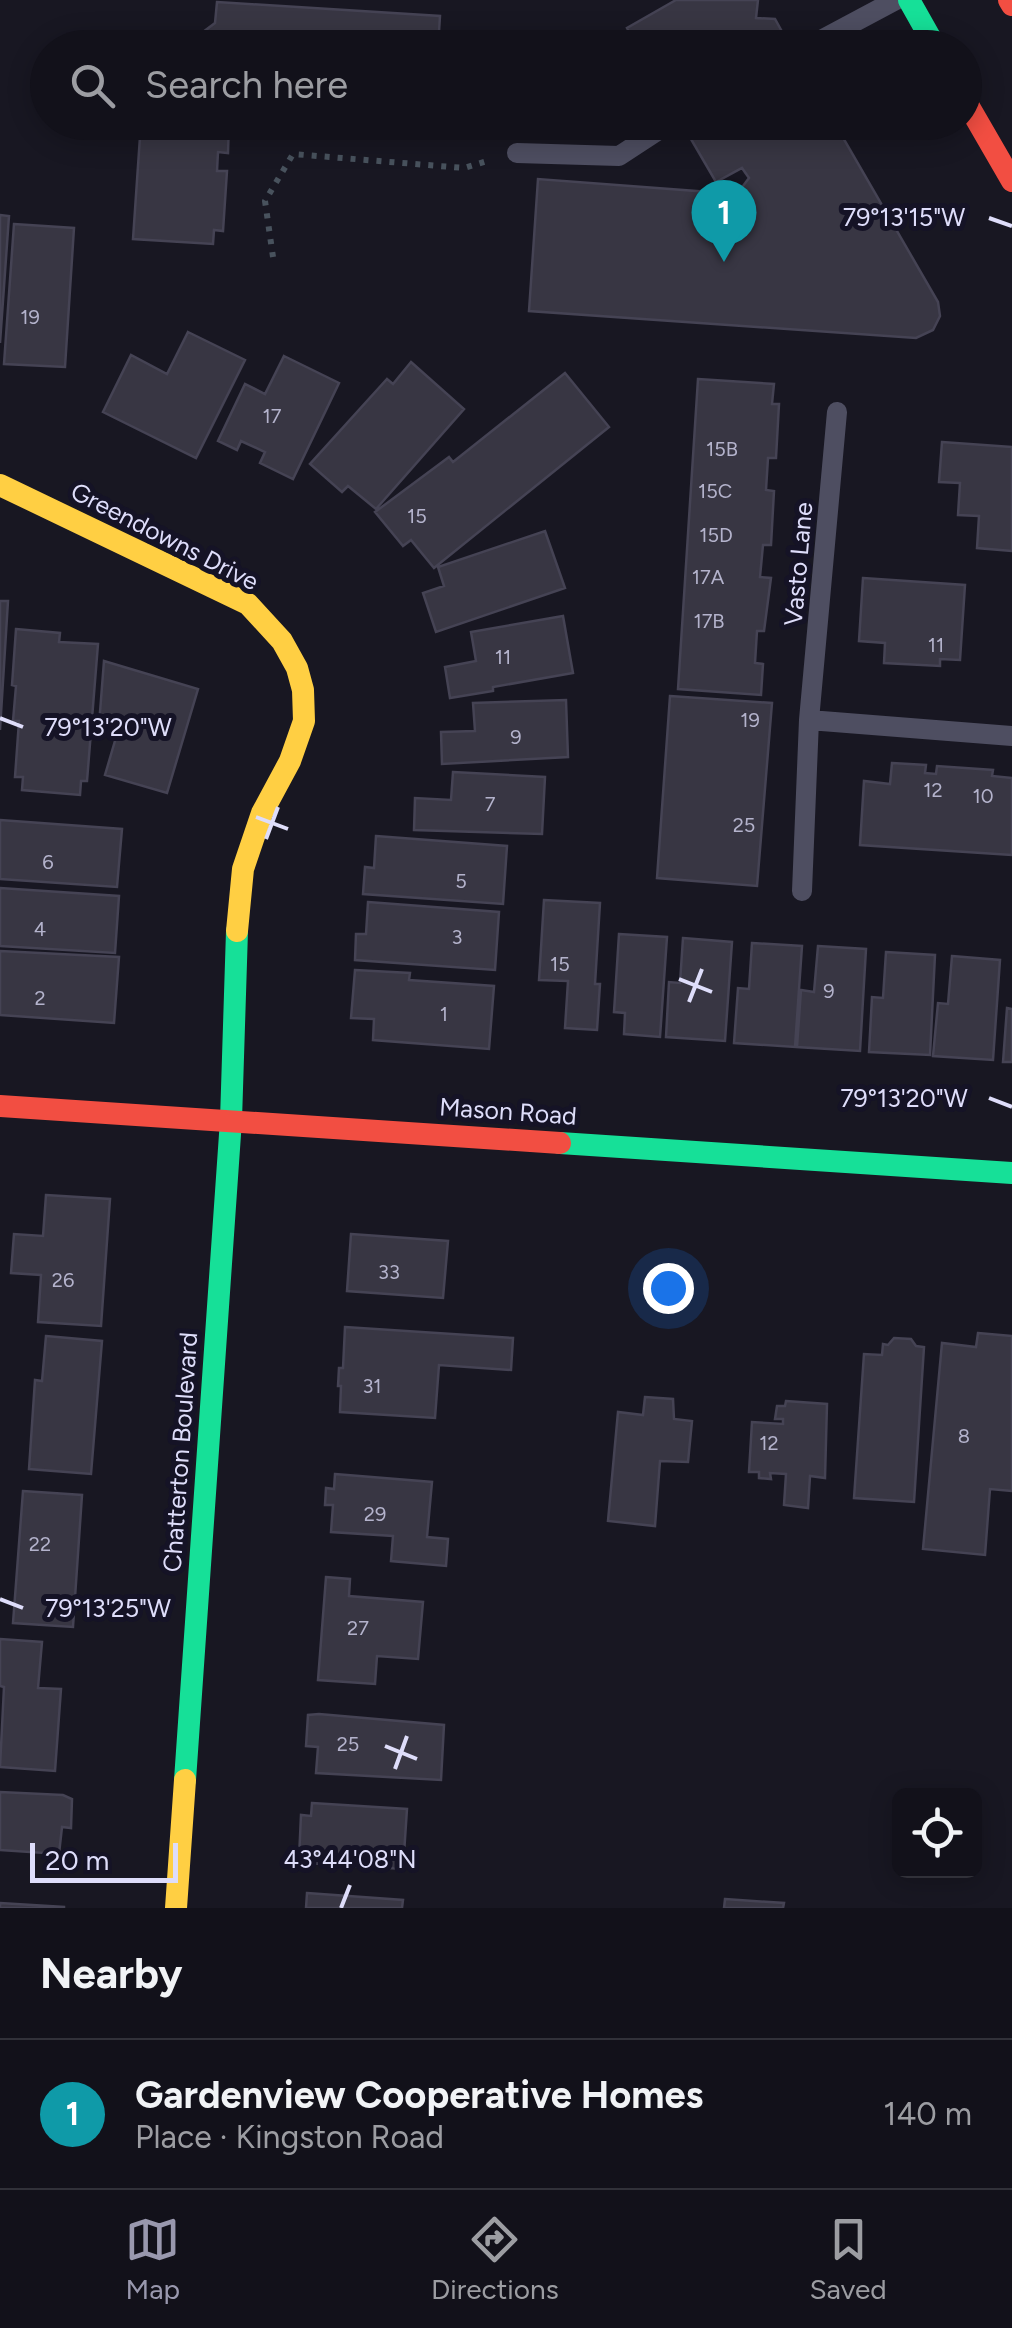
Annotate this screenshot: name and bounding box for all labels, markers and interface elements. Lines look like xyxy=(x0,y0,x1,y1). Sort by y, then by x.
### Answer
search box xyxy=(30,30,982,140)
icon: search xyxy=(65,58,120,113)
text: Search here xyxy=(145,62,348,108)
pin: 1 xyxy=(692,180,756,262)
text: 79°13'15"W xyxy=(843,202,965,232)
house number: 19 xyxy=(20,305,40,329)
house number: 17 xyxy=(263,404,282,428)
house number: 15B xyxy=(706,437,738,461)
street label: Greendowns Drive xyxy=(66,476,264,596)
house number: 15C xyxy=(698,479,732,503)
street label: Vasto Lane xyxy=(778,501,818,627)
house number: 15 xyxy=(407,504,427,528)
house number: 15D xyxy=(699,523,733,547)
house number: 17A xyxy=(692,565,725,589)
house number: 17B xyxy=(693,609,725,633)
house number: 11 xyxy=(928,633,944,657)
house number: 11 xyxy=(495,645,511,669)
house number: 19 xyxy=(740,708,760,732)
text: 79°13'20"W xyxy=(44,712,172,742)
house number: 9 xyxy=(510,725,522,749)
house number: 12 xyxy=(923,778,943,802)
house number: 10 xyxy=(972,784,994,808)
house number: 7 xyxy=(485,792,496,816)
house number: 25 xyxy=(733,813,755,837)
house number: 6 xyxy=(42,850,54,874)
house number: 5 xyxy=(455,869,467,893)
house number: 4 xyxy=(34,917,46,941)
house number: 3 xyxy=(452,925,462,949)
house number: 15 xyxy=(550,952,570,976)
house number: 9 xyxy=(823,979,835,1003)
house number: 2 xyxy=(34,986,46,1010)
house number: 1 xyxy=(440,1002,448,1026)
text: 79°13'20"W xyxy=(840,1083,968,1113)
street label: Mason Road xyxy=(438,1091,578,1131)
house number: 33 xyxy=(378,1260,400,1284)
your location xyxy=(643,1263,694,1314)
house number: 26 xyxy=(52,1268,74,1292)
street label: Chatterton Boulevard xyxy=(157,1331,203,1573)
house number: 31 xyxy=(362,1374,382,1398)
house number: 8 xyxy=(958,1424,970,1448)
house number: 12 xyxy=(759,1431,779,1455)
house number: 29 xyxy=(364,1502,386,1526)
house number: 22 xyxy=(29,1532,51,1556)
text: 79°13'25"W xyxy=(45,1593,171,1623)
house number: 27 xyxy=(347,1616,369,1640)
house number: 25 xyxy=(337,1732,359,1756)
map controls xyxy=(892,1788,982,1878)
button: locate xyxy=(892,1788,982,1878)
scale bar xyxy=(30,1838,178,1882)
text: 20 m xyxy=(45,1843,109,1877)
text: 43°44'08"N xyxy=(283,1844,417,1874)
text: Nearby xyxy=(40,1948,182,1999)
text: Gardenview Cooperative Homes xyxy=(135,2072,703,2118)
text: 1 xyxy=(66,2095,79,2133)
text: 140 m xyxy=(883,2095,972,2133)
text: Place · Kingston Road xyxy=(135,2118,444,2156)
tab: Map xyxy=(125,2212,180,2306)
tab: Directions xyxy=(431,2212,559,2306)
tab: Saved xyxy=(809,2212,887,2306)

